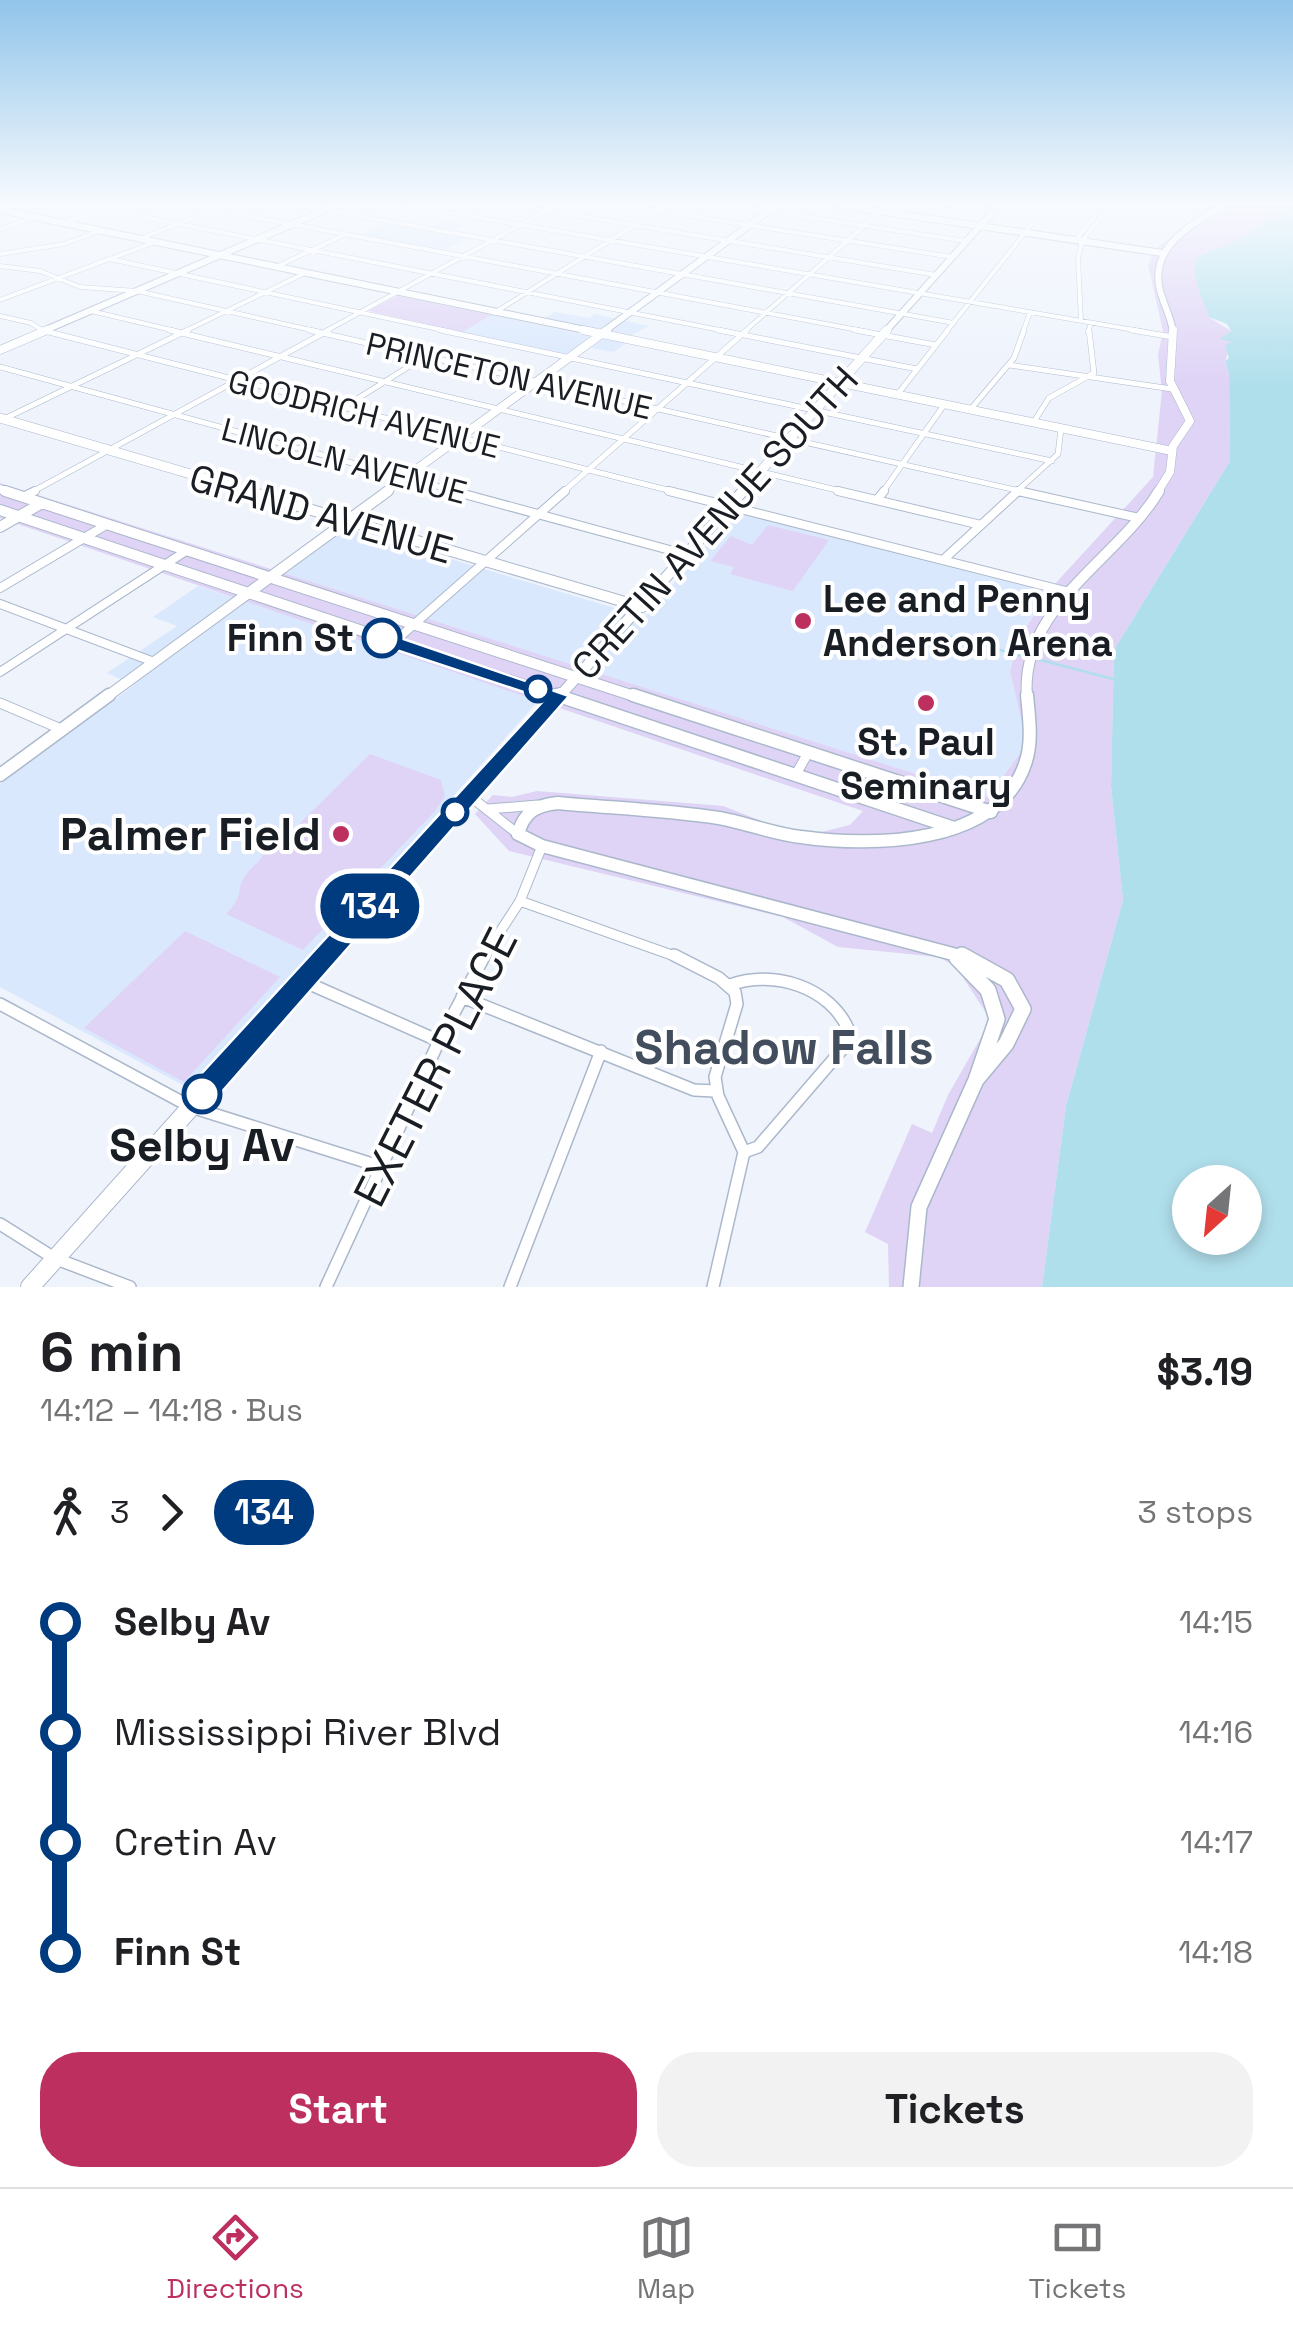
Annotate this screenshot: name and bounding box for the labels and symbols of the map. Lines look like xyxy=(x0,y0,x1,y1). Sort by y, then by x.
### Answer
street label: PRINCETON AVENUE xyxy=(362,324,656,428)
street label: CRETIN AVENUE SOUTH xyxy=(561,356,869,690)
street label: GOODRICH AVENUE xyxy=(224,361,504,467)
street label: LINCOLN AVENUE xyxy=(217,409,471,513)
street label: GRAND AVENUE xyxy=(184,454,458,574)
place label: Lee and Penny Anderson Arena xyxy=(823,575,1113,667)
marker: Lee and Penny Anderson Arena xyxy=(792,610,814,632)
place label: Finn St xyxy=(227,614,354,662)
marker: Finn St xyxy=(363,619,401,657)
unlabelled marker xyxy=(525,676,551,702)
marker: St. Paul Seminary xyxy=(915,692,937,714)
place label: St. Paul Seminary xyxy=(840,718,1012,810)
unlabelled marker xyxy=(442,799,468,825)
place label: Palmer Field xyxy=(60,806,321,863)
marker: Palmer Field xyxy=(330,823,352,845)
line badge: 134 xyxy=(312,874,428,938)
street label: EXETER PLACE xyxy=(341,918,530,1216)
district label: Shadow Falls xyxy=(634,1017,934,1078)
marker: Selby Av xyxy=(183,1075,221,1113)
place label: Selby Av xyxy=(109,1117,295,1174)
north arrow xyxy=(1172,1165,1262,1255)

